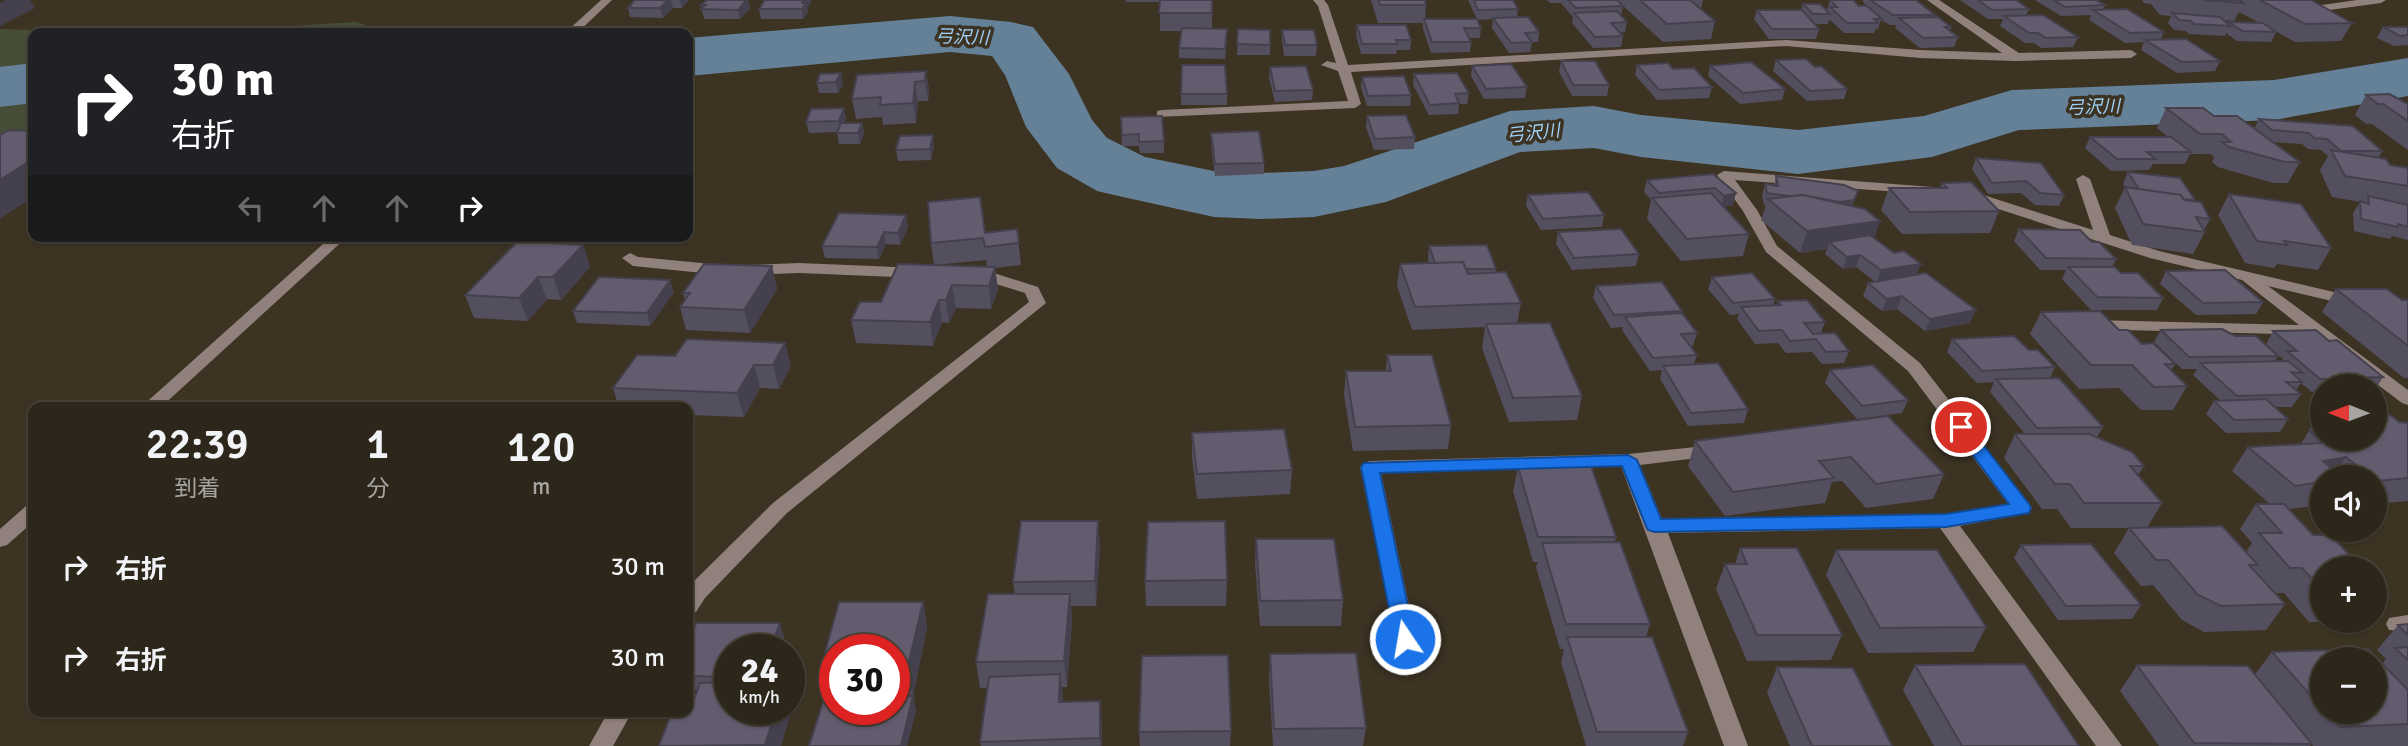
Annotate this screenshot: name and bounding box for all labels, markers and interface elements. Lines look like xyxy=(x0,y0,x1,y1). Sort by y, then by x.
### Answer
water label: 弓沢川 xyxy=(935,25,991,49)
text: 30 m xyxy=(171,49,274,109)
icon: right xyxy=(56,56,147,147)
water label: 弓沢川 xyxy=(2066,95,2122,119)
text: 右折 xyxy=(171,116,235,155)
water label: 弓沢川 xyxy=(1505,119,1563,147)
icon: left xyxy=(232,189,270,227)
icon: ahead xyxy=(305,189,343,227)
icon: ahead xyxy=(378,189,416,227)
icon: right xyxy=(451,189,489,227)
north arrow xyxy=(2310,374,2387,452)
map controls xyxy=(2310,374,2387,724)
pin xyxy=(1931,397,1991,457)
icon: arrive xyxy=(1942,408,1980,446)
text: 22:39 xyxy=(146,419,248,470)
text: 1 xyxy=(366,419,389,470)
text: 120 xyxy=(507,422,575,473)
button: sound xyxy=(2310,465,2387,542)
text: m xyxy=(532,472,550,501)
text: 到着 xyxy=(174,474,220,503)
text: 分 xyxy=(366,474,389,503)
icon: right xyxy=(56,548,94,586)
text: 30 m xyxy=(610,551,665,583)
text: 右折 xyxy=(115,554,167,586)
button: + xyxy=(2310,556,2387,633)
position arrow xyxy=(1368,602,1442,676)
speed limit sign: 30 xyxy=(819,634,910,725)
icon: right xyxy=(56,639,94,677)
text: 30 m xyxy=(610,642,665,674)
text: 右折 xyxy=(115,645,167,677)
button: − xyxy=(2310,647,2387,724)
text: 24 xyxy=(741,649,778,692)
text: km/h xyxy=(739,686,780,708)

